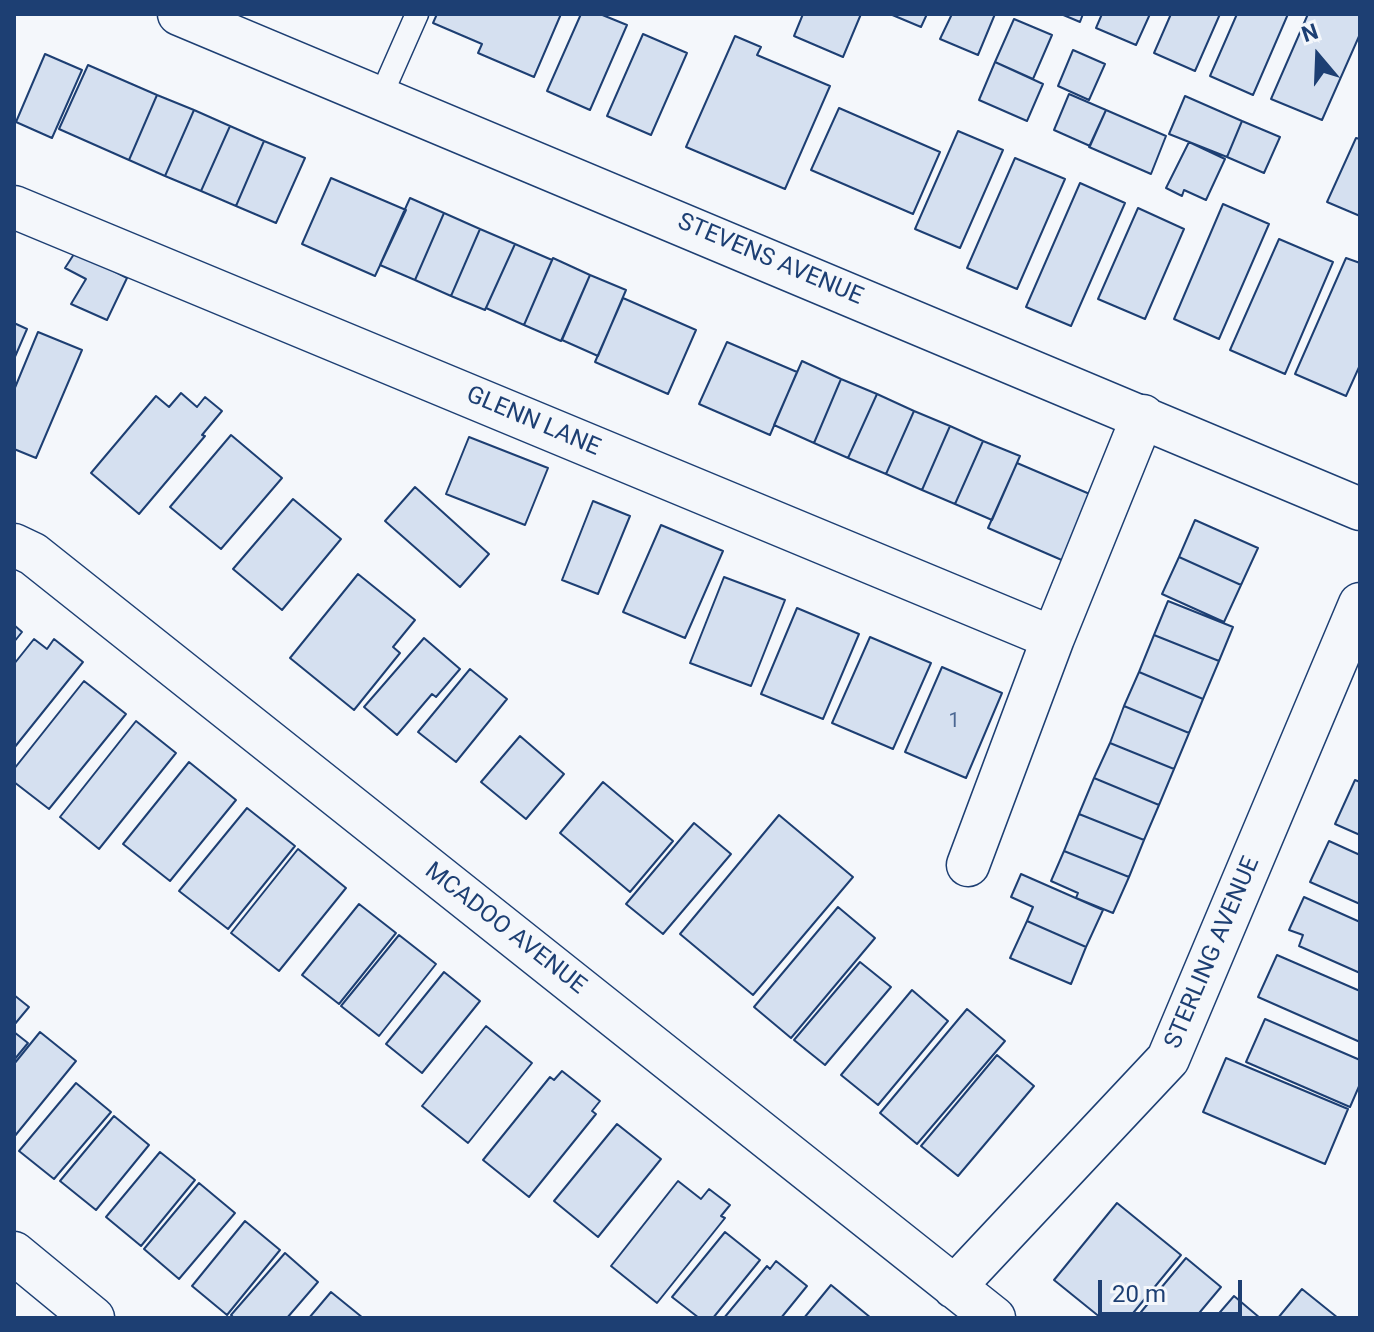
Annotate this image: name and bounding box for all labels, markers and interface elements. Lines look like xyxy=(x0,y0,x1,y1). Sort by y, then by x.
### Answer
north arrow xyxy=(1278,16,1358,96)
text: N xyxy=(1299,18,1321,47)
street label: STEVENS AVENUE xyxy=(673,208,867,312)
street label: GLENN LANE xyxy=(462,381,604,463)
house number: 1 xyxy=(948,710,960,734)
street label: STERLING AVENUE xyxy=(1160,853,1266,1053)
street label: MCADOO AVENUE xyxy=(419,857,591,1001)
scale bar xyxy=(1102,1264,1246,1314)
text: 20 m xyxy=(1112,1280,1166,1308)

